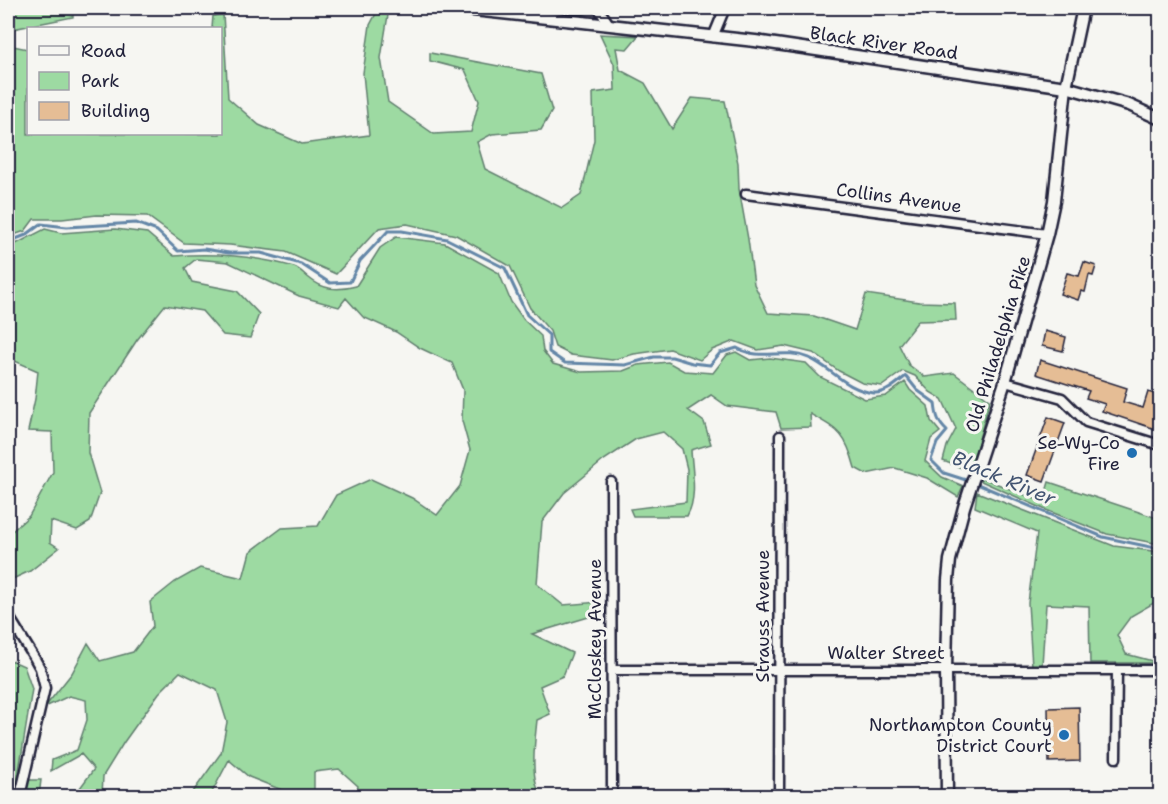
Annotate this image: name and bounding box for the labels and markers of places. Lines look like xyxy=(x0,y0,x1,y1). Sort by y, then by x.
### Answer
place label: Se-Wy-Co Fire xyxy=(1037,431,1120,476)
marker: Se-Wy-Co Fire xyxy=(1125,446,1139,460)
place label: Northampton County District Court xyxy=(869,713,1052,758)
marker: Northampton County District Court xyxy=(1057,728,1071,742)

